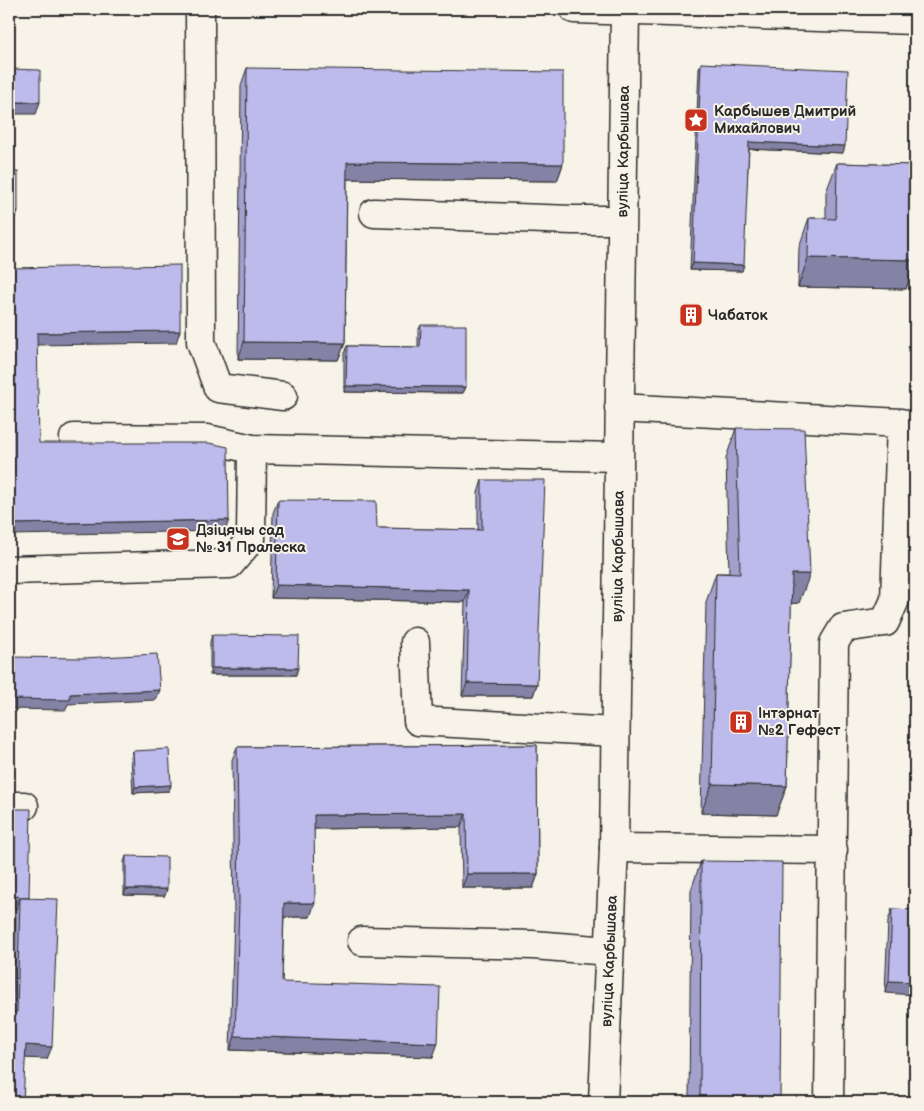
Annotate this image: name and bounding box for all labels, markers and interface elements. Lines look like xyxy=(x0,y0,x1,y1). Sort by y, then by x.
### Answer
street label: вуліца Карбышава xyxy=(613,85,634,217)
place label: Карбышев Дмитрий Михайлович xyxy=(714,102,856,138)
place icon: Карбышев Дмитрий Михайлович xyxy=(683,107,709,133)
building icon: Чабаток xyxy=(678,302,704,328)
place label: Чабаток xyxy=(708,306,769,325)
street label: вуліца Карбышава xyxy=(607,490,628,622)
place label: Дзіцячы сад № 31 Пралеска xyxy=(196,521,306,557)
school or university icon: Дзіцячы сад № 31 Пралеска xyxy=(165,526,191,552)
place label: Інтэрнат №2 Гефест xyxy=(758,704,841,740)
building icon: Інтэрнат №2 Гефест xyxy=(728,709,754,735)
street label: вуліца Карбышава xyxy=(597,895,621,1028)

